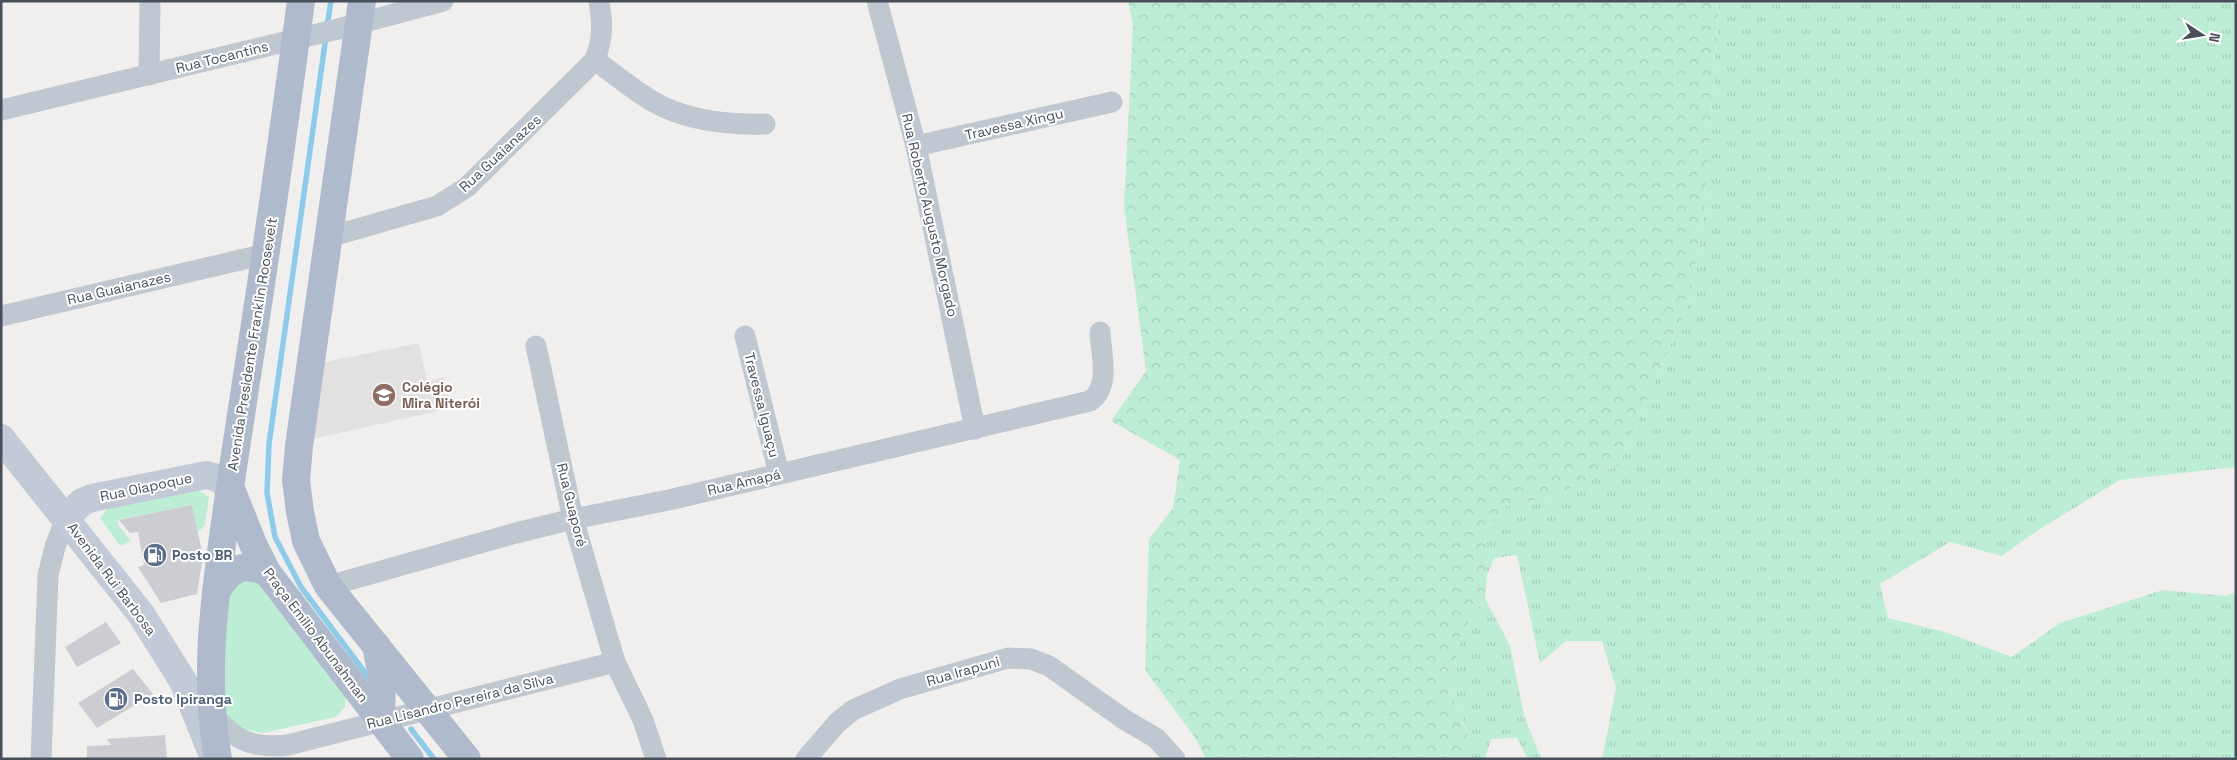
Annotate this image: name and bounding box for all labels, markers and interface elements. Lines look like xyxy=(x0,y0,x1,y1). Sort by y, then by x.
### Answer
north arrow xyxy=(2177,10,2227,60)
text: N xyxy=(2205,31,2224,44)
street label: Rua Tocantins xyxy=(174,37,270,77)
street label: Travessa Xingu xyxy=(963,104,1065,144)
street label: Rua Guaianazes xyxy=(455,110,545,196)
street label: Rua Roberto Augusto Morgado xyxy=(898,112,962,318)
street label: Avenida Presidente Franklin Roosevelt xyxy=(223,216,281,472)
street label: Rua Guaianazes xyxy=(65,267,173,309)
street label: Travessa Iguaçu xyxy=(740,351,784,459)
place label: Colégio Mira Niterói xyxy=(402,378,480,412)
school or university icon: Colégio Mira Niterói xyxy=(371,382,397,408)
street label: Rua Guaporé xyxy=(553,461,591,549)
street label: Rua Amapá xyxy=(706,465,782,499)
street label: Rua Oiapoque xyxy=(98,468,194,506)
street label: Avenida Rui Barbosa xyxy=(64,519,160,639)
fuel station icon: Posto BR xyxy=(142,542,168,568)
place label: Posto BR xyxy=(172,546,233,564)
street label: Praça Emilio Abunahman xyxy=(259,564,373,706)
street label: Rua Irapuni xyxy=(924,652,1002,690)
street label: Rua Lisandro Pereira da Silva xyxy=(365,669,555,733)
fuel station icon: Posto Ipiranga xyxy=(103,686,129,712)
place label: Posto Ipiranga xyxy=(134,690,232,708)

